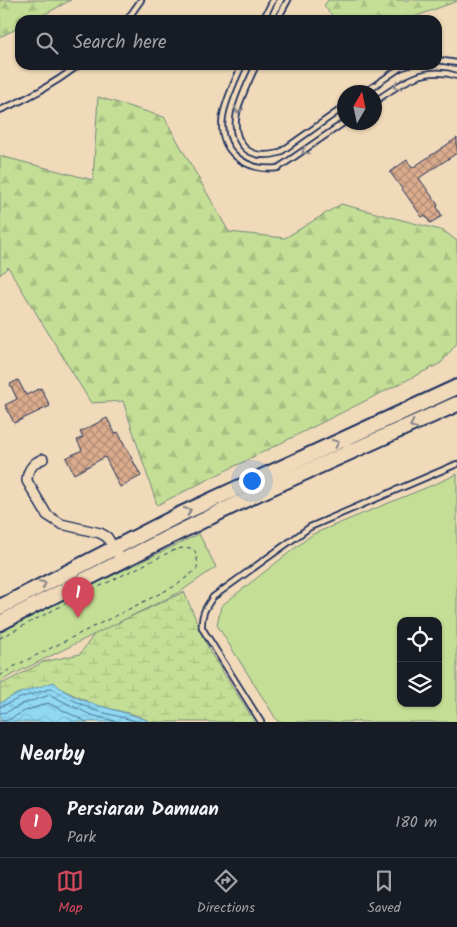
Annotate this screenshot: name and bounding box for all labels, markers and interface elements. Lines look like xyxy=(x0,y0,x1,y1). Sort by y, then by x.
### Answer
search box xyxy=(15,15,442,70)
text: Search here xyxy=(73,28,167,58)
icon: search xyxy=(33,29,61,57)
one-way arrow xyxy=(394,80,403,89)
north arrow xyxy=(337,85,382,130)
one-way arrow xyxy=(234,106,244,114)
one-way arrow xyxy=(301,145,311,154)
one-way arrow xyxy=(409,419,418,429)
one-way arrow xyxy=(331,439,340,450)
your location xyxy=(239,468,265,494)
one-way arrow xyxy=(183,507,192,517)
pin: 1 xyxy=(62,577,94,618)
one-way arrow xyxy=(38,580,47,590)
map controls xyxy=(397,617,442,707)
button: locate xyxy=(397,617,442,662)
button: layers xyxy=(397,662,442,707)
text: Nearby xyxy=(20,738,85,771)
text: Persiaran Damuan xyxy=(67,795,219,825)
text: 1 xyxy=(34,810,38,835)
text: 180 m xyxy=(395,810,437,835)
text: Park xyxy=(67,825,96,850)
tab: Map xyxy=(56,867,84,919)
tab: Directions xyxy=(197,867,255,919)
tab: Saved xyxy=(367,867,401,919)

